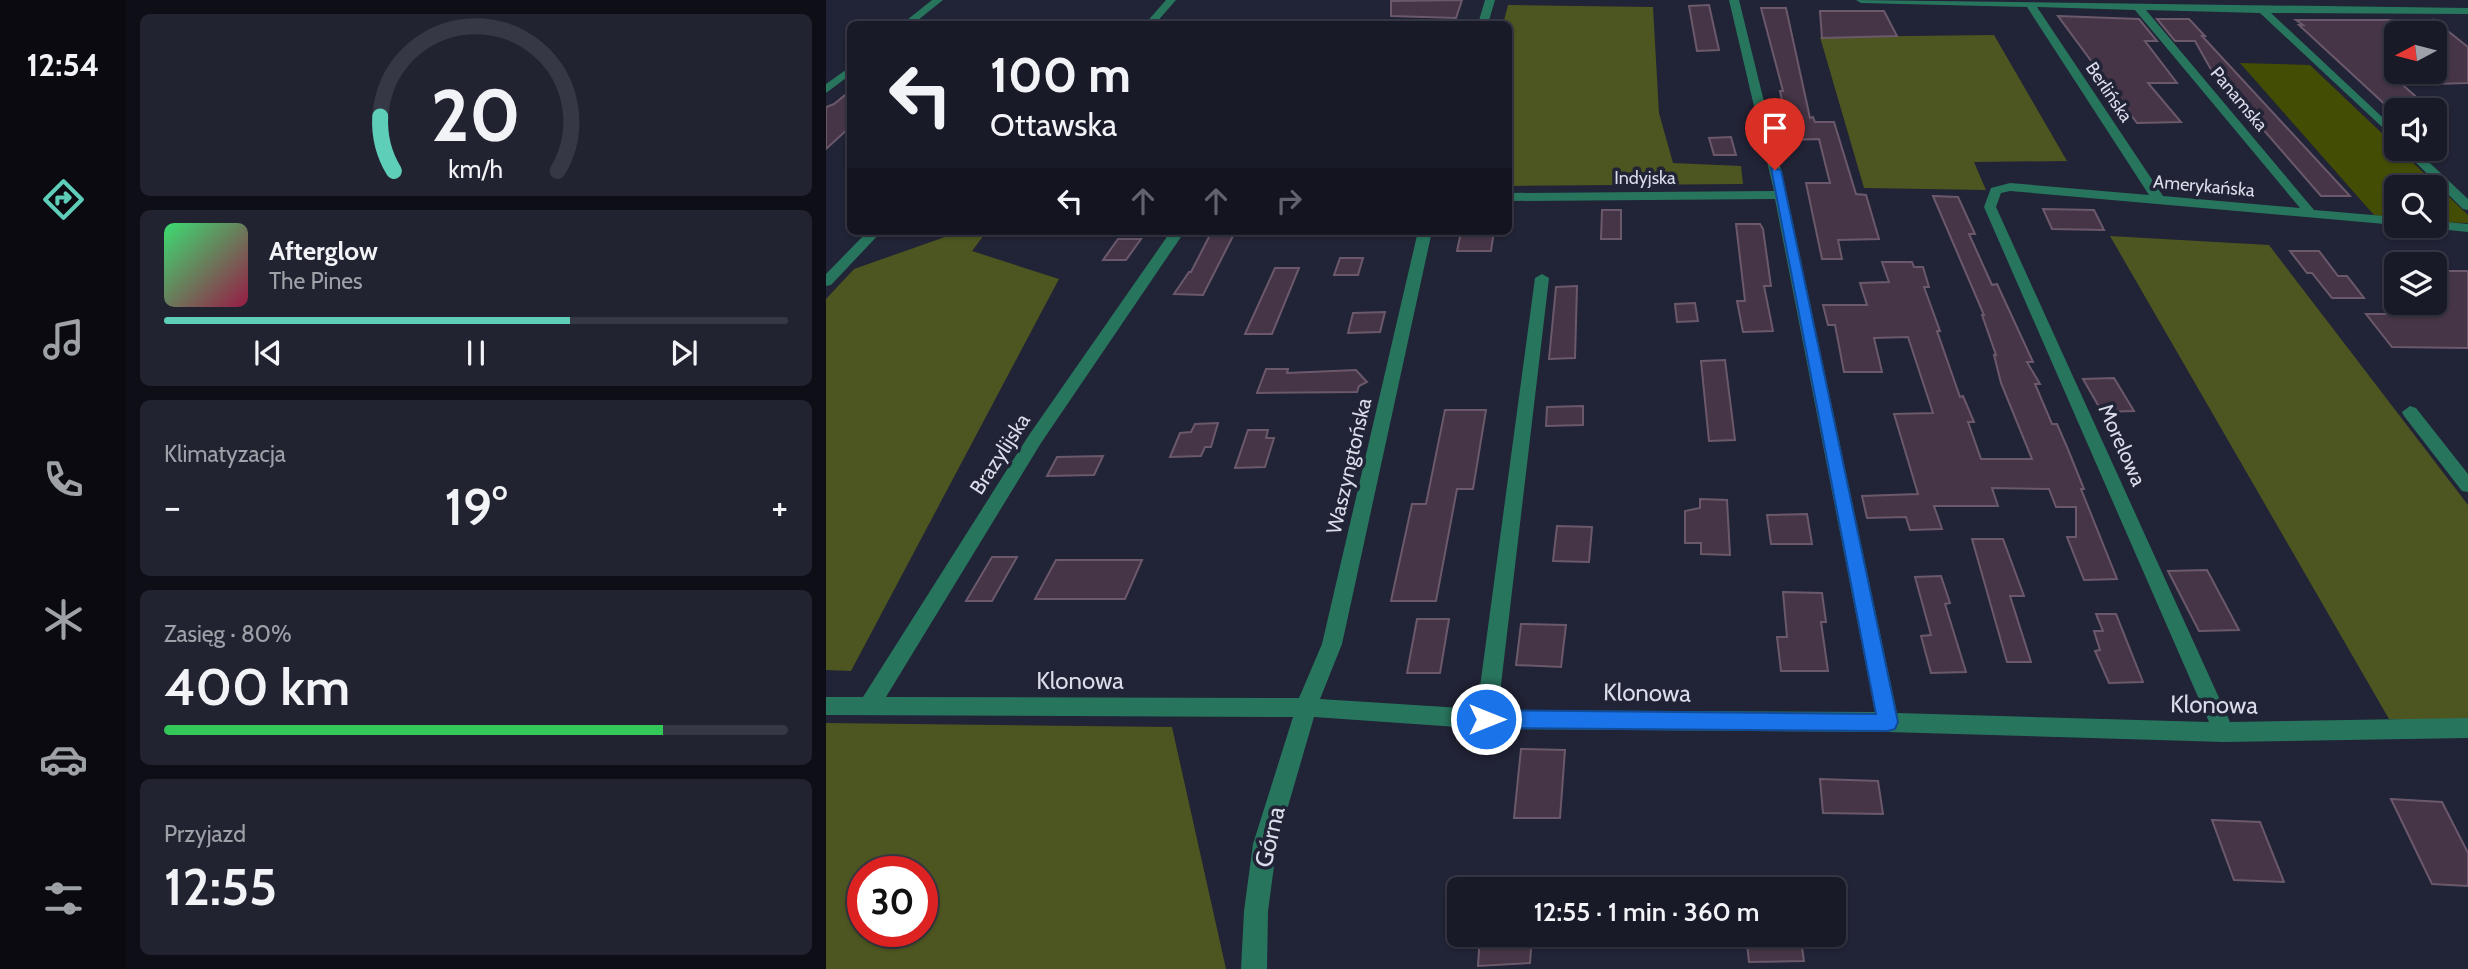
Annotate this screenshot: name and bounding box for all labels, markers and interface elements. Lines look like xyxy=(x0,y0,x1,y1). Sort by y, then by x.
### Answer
north arrow xyxy=(2384,21,2446,84)
map controls xyxy=(2384,21,2447,315)
text: 12:54 xyxy=(27,45,99,84)
text: 100 m xyxy=(990,45,1131,104)
icon: left xyxy=(875,49,966,140)
street label: Berlińska xyxy=(2081,58,2137,127)
street label: Panamska xyxy=(2206,62,2272,136)
text: 20 xyxy=(431,71,521,159)
pin xyxy=(1745,98,1805,170)
button: sound xyxy=(2384,98,2447,161)
text: Ottawska xyxy=(990,105,1117,144)
icon: arrive xyxy=(1756,109,1794,147)
text: km/h xyxy=(449,154,503,184)
street label: Indyjska xyxy=(1614,167,1676,189)
street label: Amerykańska xyxy=(2152,171,2256,201)
icon: directions xyxy=(39,175,88,224)
button: search xyxy=(2384,175,2447,238)
icon: left xyxy=(1051,182,1089,220)
icon: ahead xyxy=(1124,182,1162,220)
icon: ahead xyxy=(1197,182,1235,220)
icon: right xyxy=(1270,182,1308,220)
text: Afterglow xyxy=(269,235,378,267)
button: layers xyxy=(2384,252,2447,315)
text: The Pines xyxy=(269,267,363,295)
icon: music xyxy=(39,315,88,364)
icon: previous xyxy=(249,334,287,372)
icon: pause xyxy=(457,334,495,372)
icon: next xyxy=(665,334,703,372)
street label: Waszyngtońska xyxy=(1321,395,1376,536)
street label: Morelowa xyxy=(2093,400,2152,490)
street label: Brazylijska xyxy=(964,409,1036,499)
text: Klimatyzacja xyxy=(164,440,286,468)
icon: phone xyxy=(39,455,88,504)
text: 19° xyxy=(445,475,507,538)
text: − xyxy=(164,483,181,530)
text: + xyxy=(771,483,788,530)
icon: climate xyxy=(39,595,88,644)
text: Zasięg · 80% xyxy=(164,620,292,648)
text: 400 km xyxy=(164,655,350,718)
street label: Klonowa xyxy=(1036,666,1124,695)
street label: Klonowa xyxy=(1603,677,1692,708)
position arrow xyxy=(1449,682,1523,756)
street label: Klonowa xyxy=(2170,689,2259,720)
icon: car xyxy=(39,735,88,784)
street label: Górna xyxy=(1248,803,1291,870)
text: Przyjazd xyxy=(164,820,246,848)
text: 12:55 xyxy=(164,855,277,918)
speed limit sign: 30 xyxy=(847,856,938,947)
icon: filters xyxy=(39,874,88,923)
text: 12:55 · 1 min · 360 m xyxy=(1534,896,1759,928)

